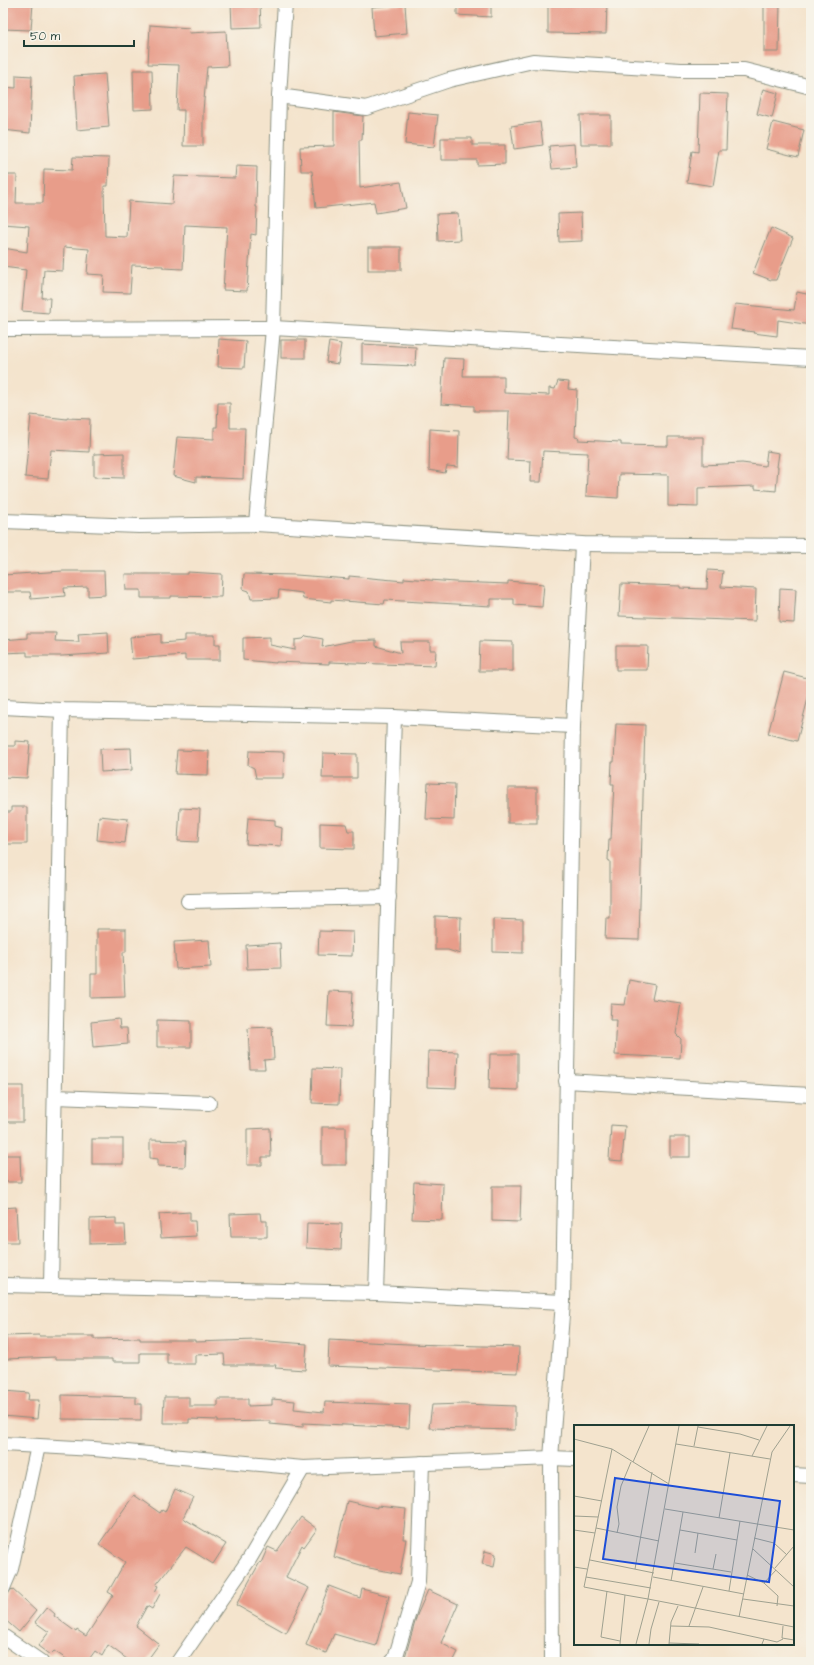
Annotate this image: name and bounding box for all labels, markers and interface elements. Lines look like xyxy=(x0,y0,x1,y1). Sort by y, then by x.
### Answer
scale bar xyxy=(24,22,134,48)
text: 50 m xyxy=(30,28,61,45)
inset map xyxy=(574,1425,794,1645)

